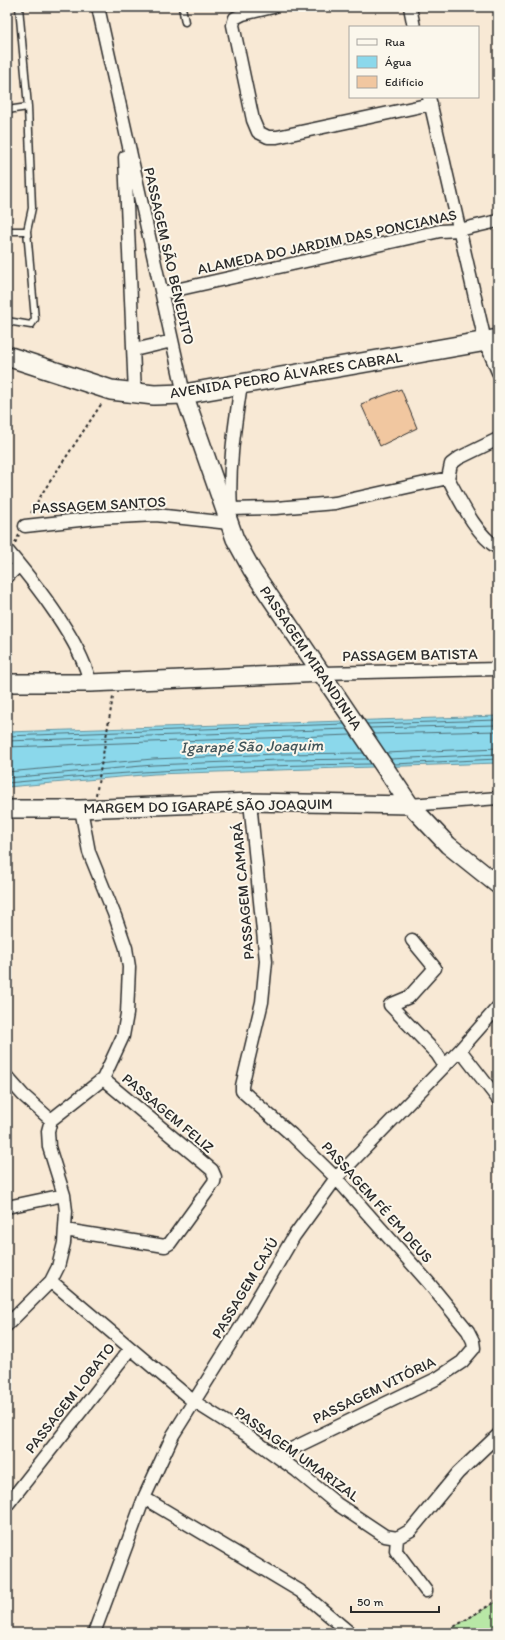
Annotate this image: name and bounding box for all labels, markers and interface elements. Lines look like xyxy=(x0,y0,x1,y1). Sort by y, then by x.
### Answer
legend xyxy=(349,26,479,98)
text: Rua xyxy=(385,35,405,49)
text: Água xyxy=(385,55,411,69)
text: Edifício xyxy=(385,75,424,89)
street label: PASSAGEM SÃO BENEDITO xyxy=(140,165,198,347)
street label: ALAMEDA DO JARDIM DAS PONCIANAS xyxy=(196,206,458,278)
street label: AVENIDA PEDRO ÁLVARES CABRAL xyxy=(168,348,404,402)
street label: PASSAGEM SANTOS xyxy=(32,493,166,517)
street label: PASSAGEM MIRANDINHA xyxy=(256,583,366,734)
street label: PASSAGEM BATISTA xyxy=(342,645,478,665)
water label: Igarapé São Joaquim xyxy=(181,735,324,757)
street label: MARGEM DO IGARAPÉ SÃO JOAQUIM xyxy=(83,795,333,817)
street label: PASSAGEM CAMARÁ xyxy=(228,821,258,960)
street label: PASSAGEM FELIZ xyxy=(118,1069,218,1157)
street label: PASSAGEM FÉ EM DEUS xyxy=(318,1138,436,1266)
street label: PASSAGEM CAJÚ xyxy=(208,1234,282,1342)
street label: PASSAGEM LOBATO xyxy=(21,1339,119,1457)
street label: PASSAGEM VITÓRIA xyxy=(310,1352,439,1428)
street label: PASSAGEM UMARIZAL xyxy=(231,1403,363,1506)
scale bar xyxy=(351,1588,439,1614)
text: 50 m xyxy=(357,1595,383,1609)

